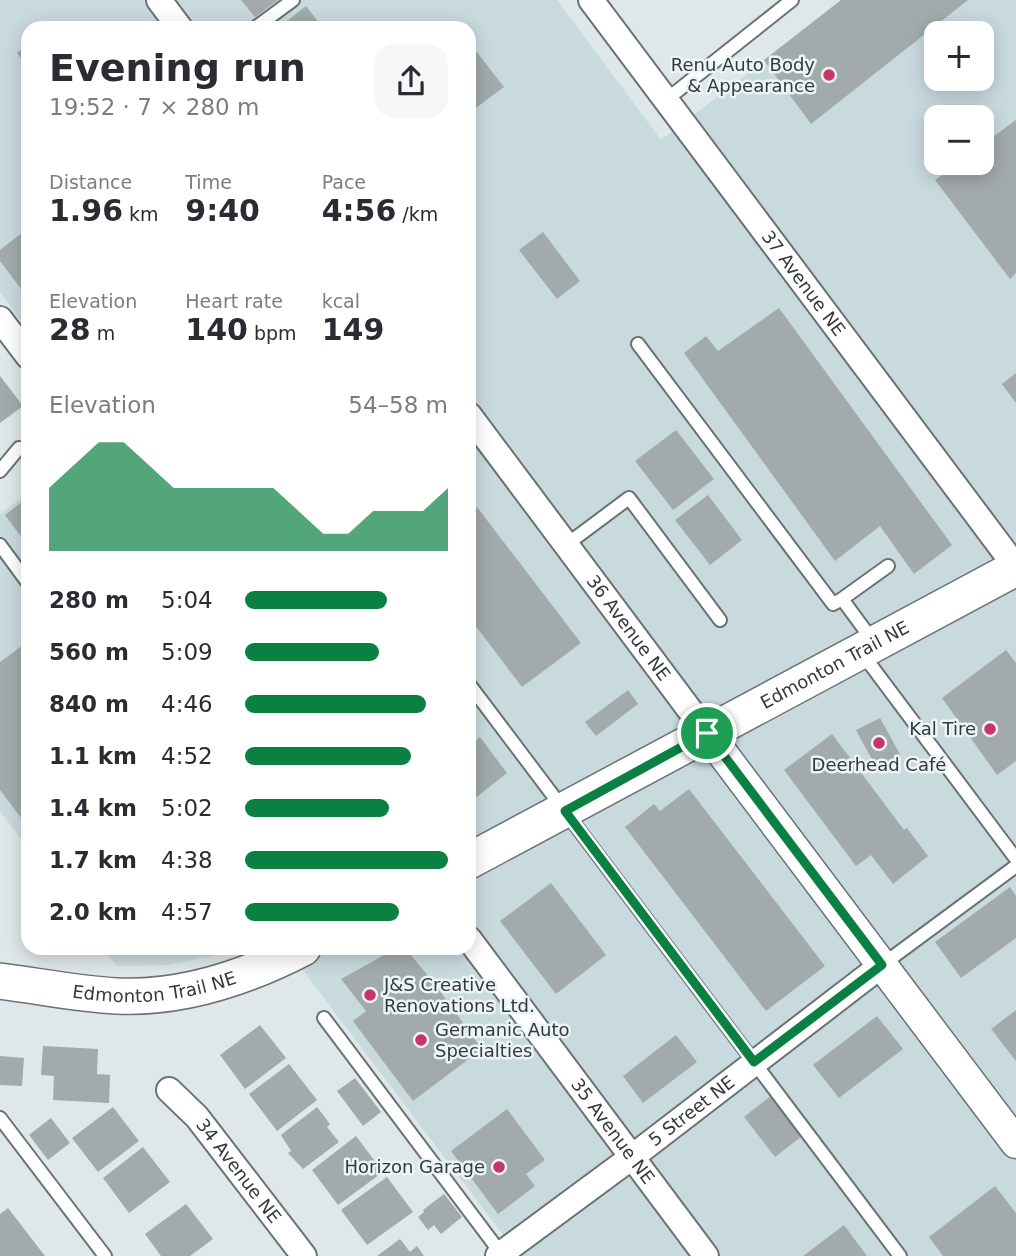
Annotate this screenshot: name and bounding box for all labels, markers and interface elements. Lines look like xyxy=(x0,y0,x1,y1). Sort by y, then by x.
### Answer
map controls xyxy=(924,21,994,175)
button: + xyxy=(924,21,994,91)
button: share xyxy=(374,44,448,118)
text: Evening run xyxy=(49,46,306,90)
place label: Renu Auto Body & Appearance xyxy=(671,54,815,96)
marker: Renu Auto Body & Appearance xyxy=(821,67,837,83)
text: 19:52 · 7 × 280 m xyxy=(49,94,259,120)
button: − xyxy=(924,105,994,175)
text: Distance xyxy=(49,171,132,193)
text: Time xyxy=(185,171,232,193)
text: Pace xyxy=(322,171,366,193)
text: 1.96 xyxy=(49,193,123,228)
text: 9:40 xyxy=(185,193,260,228)
text: 4:56 xyxy=(322,193,396,228)
text: km xyxy=(123,203,159,225)
text: /km xyxy=(396,203,438,225)
street label: 37 Avenue NE xyxy=(757,226,850,340)
text: Elevation xyxy=(49,290,137,312)
text: Heart rate xyxy=(185,290,283,312)
text: kcal xyxy=(322,290,360,312)
text: 28 xyxy=(49,312,91,347)
text: 140 xyxy=(185,312,248,347)
text: 149 xyxy=(322,312,384,347)
text: m xyxy=(91,322,115,344)
text: bpm xyxy=(248,322,297,344)
text: Elevation xyxy=(49,392,156,418)
text: 54–58 m xyxy=(348,392,448,418)
street label: 36 Avenue NE xyxy=(583,571,675,684)
text: 280 m xyxy=(49,587,129,613)
text: 5:04 xyxy=(161,587,213,613)
street label: Edmonton Trail NE xyxy=(757,616,912,713)
text: 560 m xyxy=(49,639,129,665)
text: 5:09 xyxy=(161,639,213,665)
text: 840 m xyxy=(49,691,129,717)
text: 4:46 xyxy=(161,691,213,717)
pin xyxy=(677,703,737,763)
icon: arrive xyxy=(688,714,726,752)
place label: Kal Tire xyxy=(909,718,976,739)
marker: Kal Tire xyxy=(982,721,998,737)
marker: Deerhead Café xyxy=(871,735,887,751)
text: 1.1 km xyxy=(49,743,137,769)
text: 4:52 xyxy=(161,743,213,769)
place label: Deerhead Café xyxy=(812,754,946,775)
text: 1.4 km xyxy=(49,795,137,821)
text: 5:02 xyxy=(161,795,213,821)
text: 1.7 km xyxy=(49,847,137,873)
text: 4:38 xyxy=(161,847,213,873)
text: 2.0 km xyxy=(49,899,137,925)
text: 4:57 xyxy=(161,899,213,925)
street label: Edmonton Trail NE xyxy=(71,967,239,1006)
place label: J&S Creative Renovations Ltd. xyxy=(383,974,535,1016)
marker: J&S Creative Renovations Ltd. xyxy=(362,987,378,1003)
place label: Germanic Auto Specialties xyxy=(435,1019,570,1061)
marker: Germanic Auto Specialties xyxy=(413,1032,429,1048)
street label: 5 Street NE xyxy=(644,1071,739,1150)
street label: 35 Avenue NE xyxy=(567,1074,659,1188)
street label: 34 Avenue NE xyxy=(192,1114,286,1227)
place label: Horizon Garage xyxy=(345,1156,485,1177)
marker: Horizon Garage xyxy=(491,1159,507,1175)

